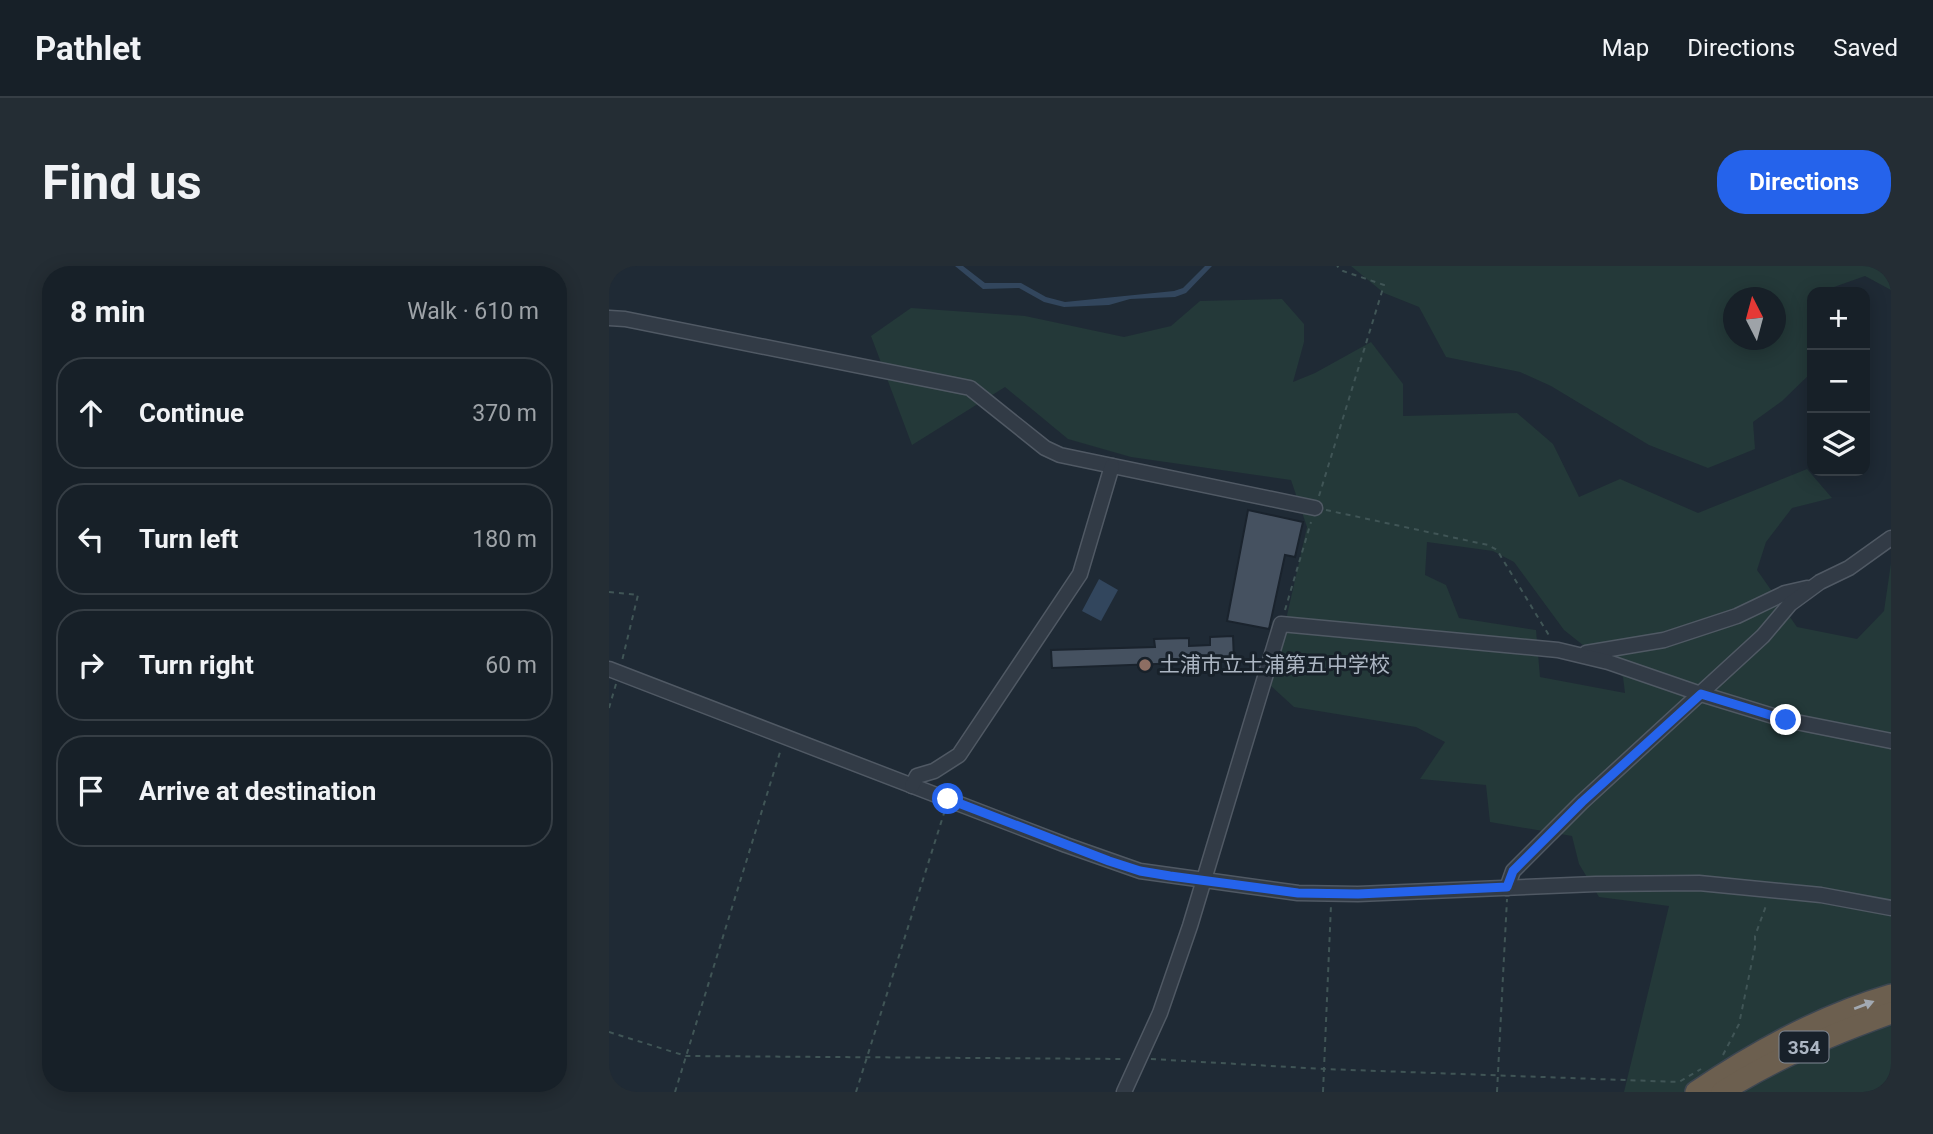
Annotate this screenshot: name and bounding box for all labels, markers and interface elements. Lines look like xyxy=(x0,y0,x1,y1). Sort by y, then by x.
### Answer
text: Pathlet xyxy=(35,29,141,68)
text: Map xyxy=(1602,34,1649,62)
text: Directions xyxy=(1687,34,1795,62)
text: Saved xyxy=(1833,34,1898,62)
button: Directions xyxy=(1717,150,1891,214)
text: Find us xyxy=(42,154,202,211)
north arrow xyxy=(1723,287,1786,350)
map controls xyxy=(1807,287,1870,476)
button: + xyxy=(1807,287,1870,350)
text: 8 min xyxy=(70,294,145,329)
text: Walk · 610 m xyxy=(407,298,539,325)
button: − xyxy=(1807,350,1870,413)
icon: ahead xyxy=(72,394,110,432)
text: Continue xyxy=(139,398,244,428)
text: 370 m xyxy=(472,400,537,427)
button: layers xyxy=(1807,413,1870,476)
icon: left xyxy=(72,520,110,558)
text: Turn left xyxy=(139,524,238,554)
text: 180 m xyxy=(472,526,537,553)
icon: right xyxy=(72,646,110,684)
text: Turn right xyxy=(139,650,254,680)
text: 60 m xyxy=(485,652,537,679)
place label: 土浦市立土浦第五中学校 xyxy=(1159,653,1390,677)
marker: 土浦市立土浦第五中学校 xyxy=(1137,657,1153,673)
route end xyxy=(1770,704,1801,735)
icon: arrive xyxy=(72,772,110,810)
text: Arrive at destination xyxy=(139,776,376,806)
route start xyxy=(932,783,963,814)
one-way arrow xyxy=(1854,999,1875,1010)
road number: 354 xyxy=(1779,1032,1829,1062)

